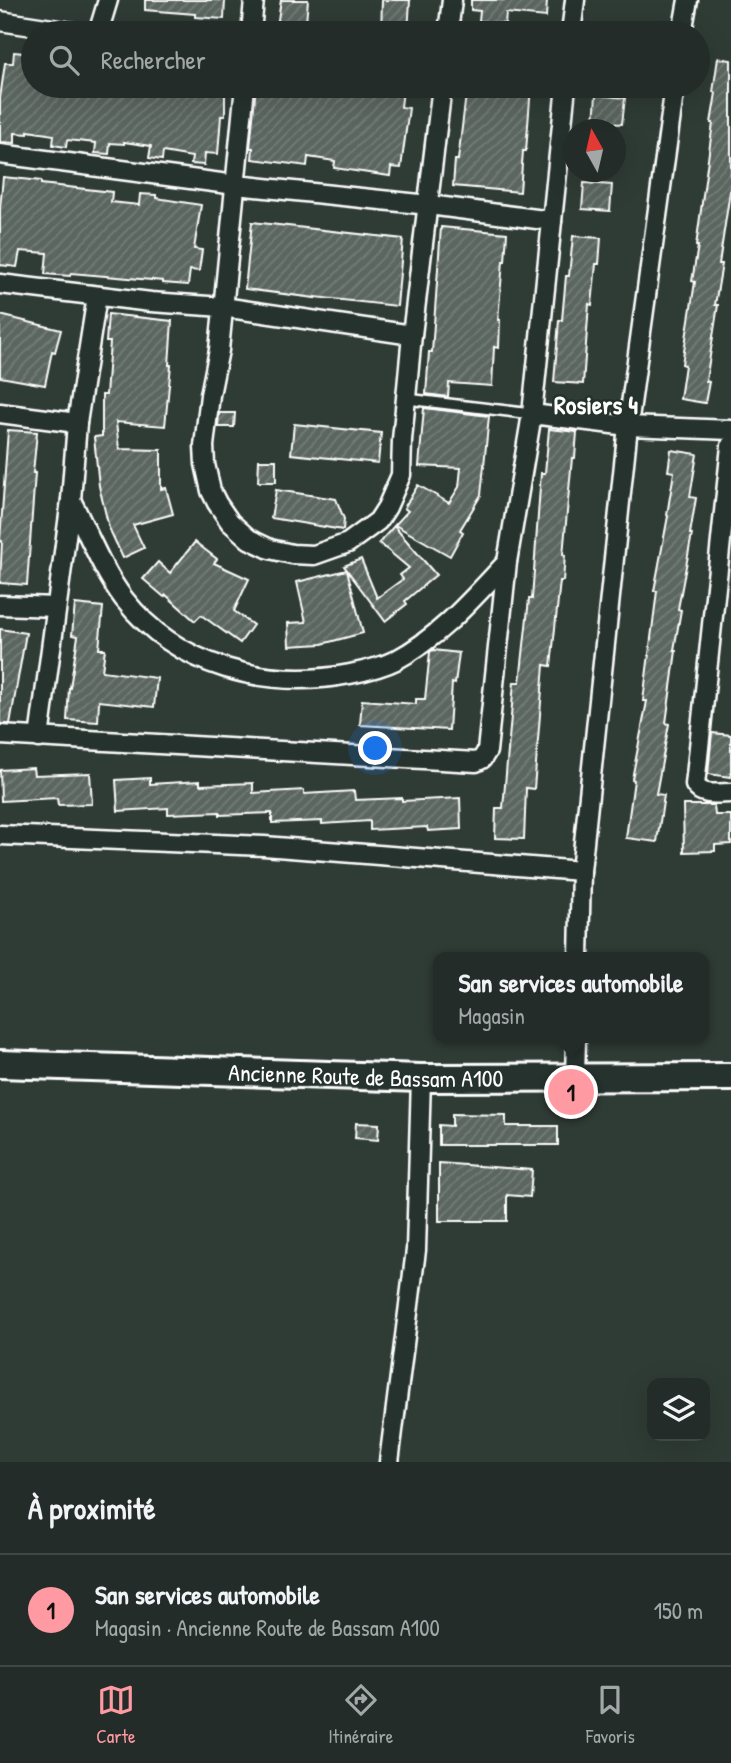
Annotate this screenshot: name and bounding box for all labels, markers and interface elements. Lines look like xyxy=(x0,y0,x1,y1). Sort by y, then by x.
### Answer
search box xyxy=(21,21,710,98)
icon: search xyxy=(45,41,83,79)
text: Rechercher xyxy=(101,42,206,77)
north arrow xyxy=(563,119,626,182)
district label: Rosiers 4 xyxy=(554,387,638,422)
your location xyxy=(358,731,392,765)
popup xyxy=(433,952,709,1043)
text: San services automobile xyxy=(459,965,683,1000)
text: Magasin xyxy=(459,1000,525,1031)
street label: Ancienne Route de Bassam A100 xyxy=(228,1056,503,1094)
pin: 1 xyxy=(548,1066,594,1118)
map controls xyxy=(647,1378,710,1441)
button: layers xyxy=(647,1378,710,1441)
text: À proximité xyxy=(28,1488,156,1528)
text: San services automobile xyxy=(95,1577,320,1612)
text: 1 xyxy=(47,1595,55,1626)
text: 150 m xyxy=(654,1595,703,1626)
text: Magasin · Ancienne Route de Bassam A100 xyxy=(95,1612,440,1643)
tab: Carte xyxy=(96,1681,136,1749)
tab: Itinéraire xyxy=(328,1681,393,1749)
tab: Favoris xyxy=(586,1681,635,1749)

